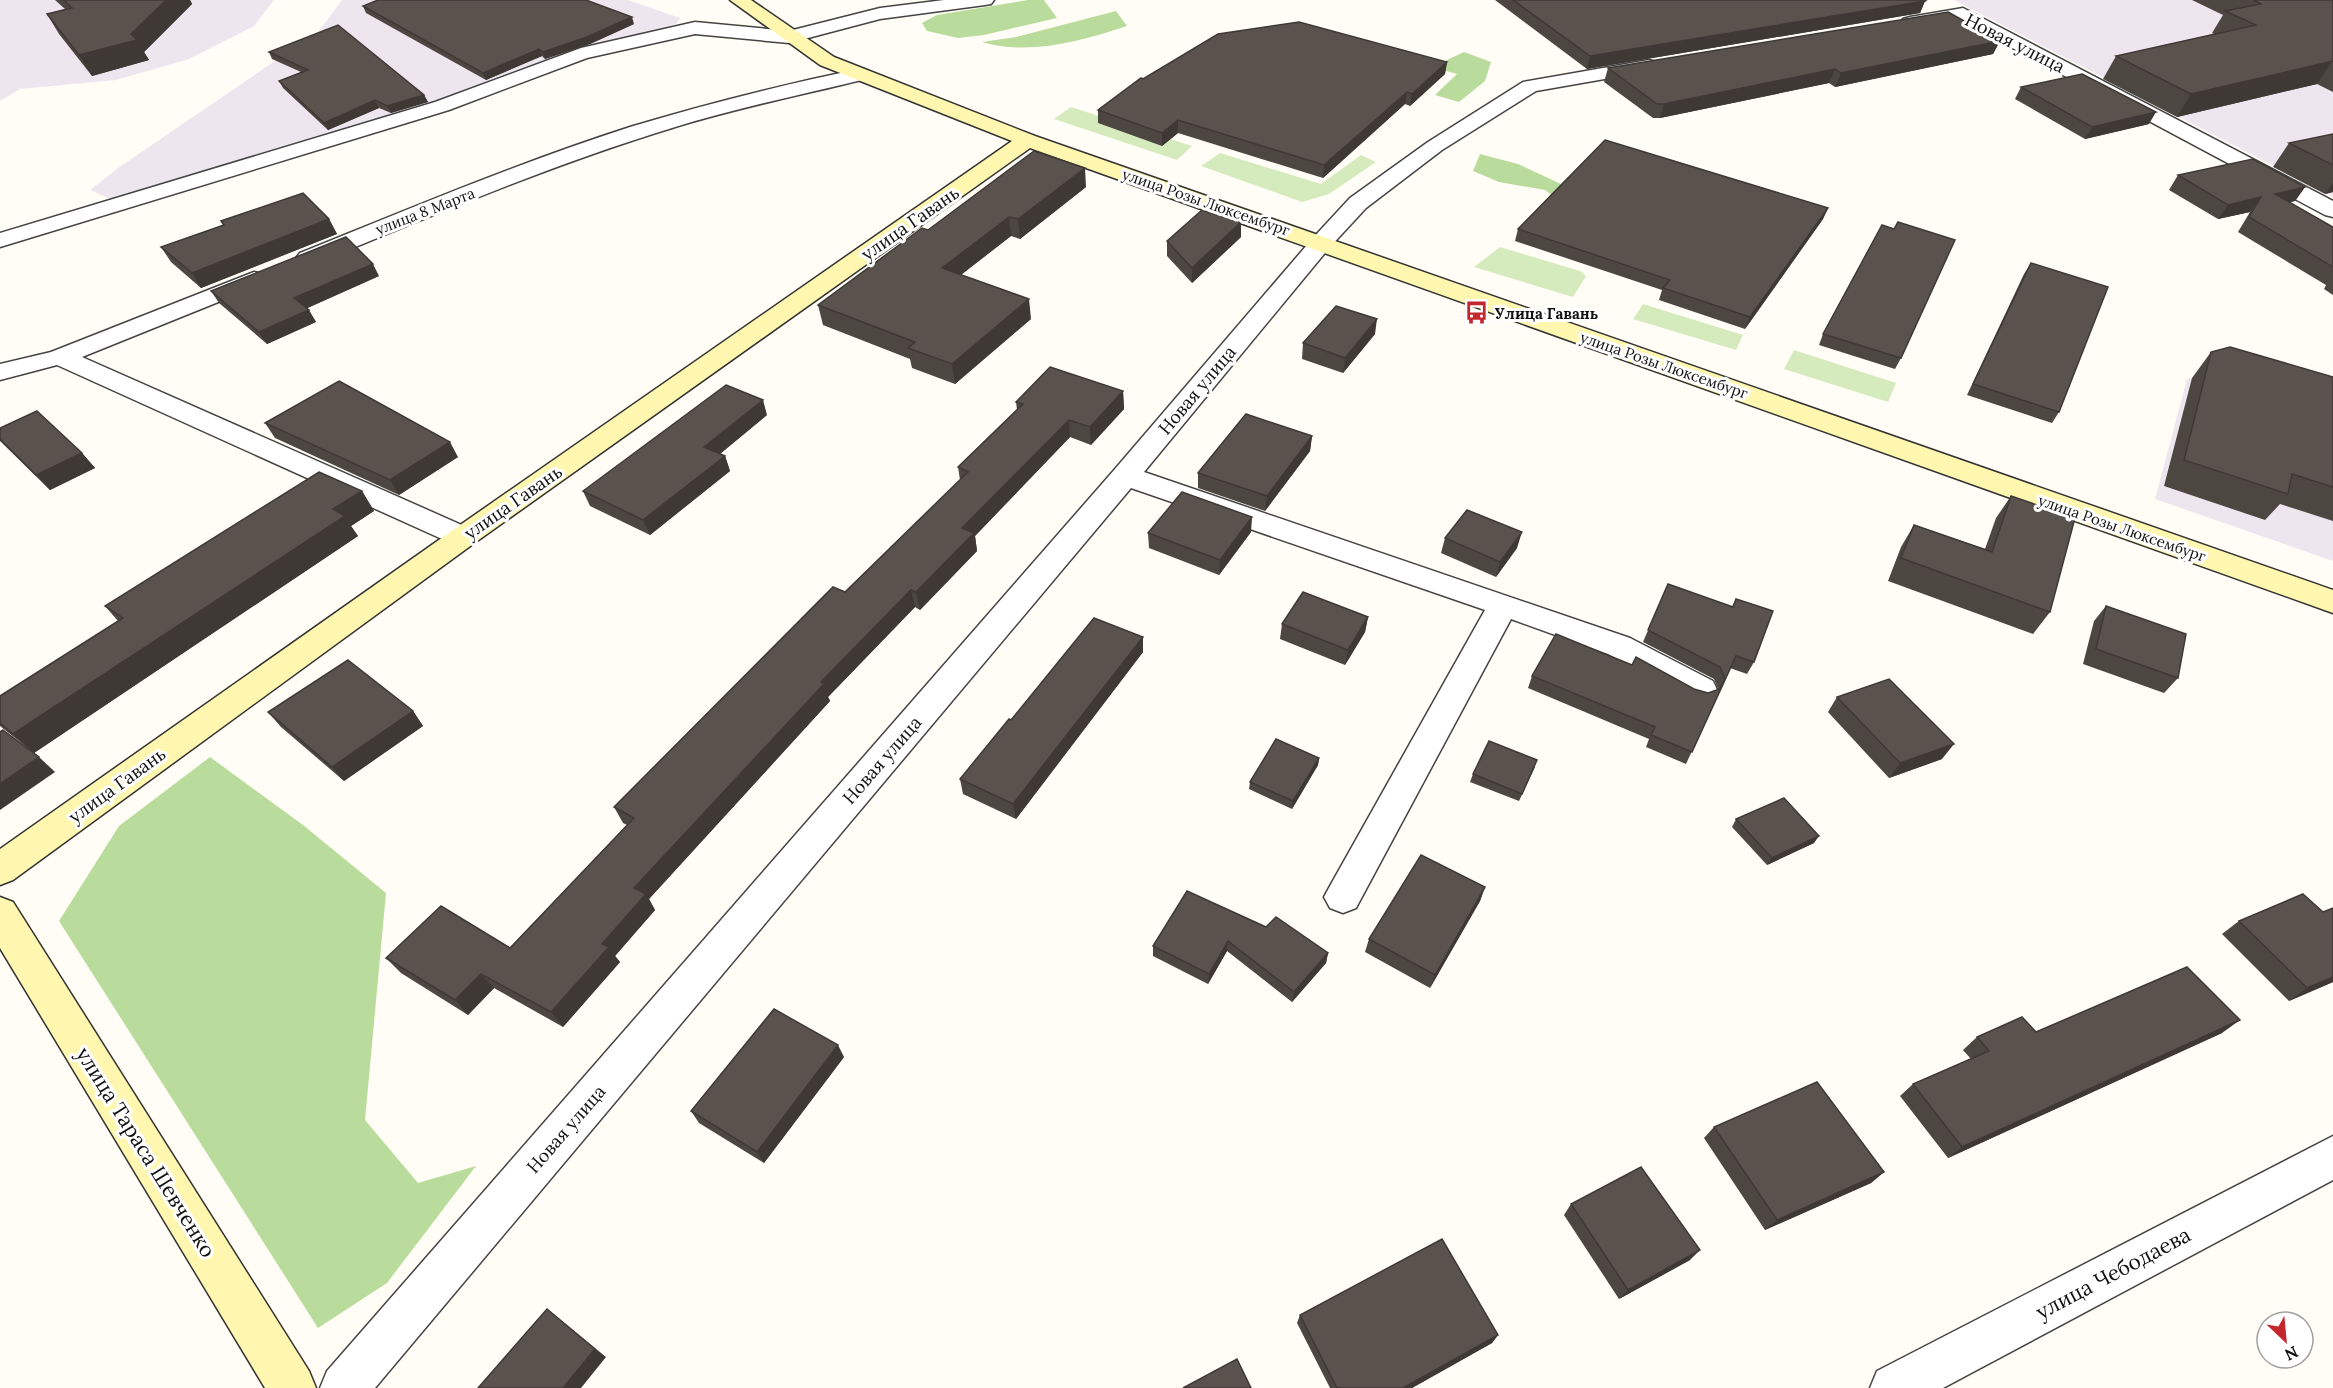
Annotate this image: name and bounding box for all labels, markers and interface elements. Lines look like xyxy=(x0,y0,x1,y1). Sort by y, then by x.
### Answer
street label: Новая улица xyxy=(1961,8,2069,78)
street label: улица Розы Люксембург xyxy=(1120,164,1293,240)
street label: улица Гавань xyxy=(856,181,964,265)
street label: улица 8 Марта xyxy=(373,183,478,239)
bus stop icon: Улица Гавань xyxy=(1464,300,1490,326)
place label: Улица Гавань xyxy=(1495,304,1598,323)
street label: улица Розы Люксембург xyxy=(1578,327,1751,403)
street label: Новая улица xyxy=(1153,341,1241,439)
street label: улица Гавань xyxy=(459,460,567,544)
street label: улица Розы Люксембург xyxy=(2036,490,2209,566)
street label: Новая улица xyxy=(838,711,926,809)
street label: улица Гавань xyxy=(64,742,170,828)
street label: улица Тараса Шевченко xyxy=(70,1042,222,1262)
street label: Новая улица xyxy=(522,1080,610,1178)
street label: улица Чебодаева xyxy=(2031,1221,2195,1325)
north arrow xyxy=(2255,1310,2315,1370)
text: N xyxy=(2282,1342,2302,1365)

